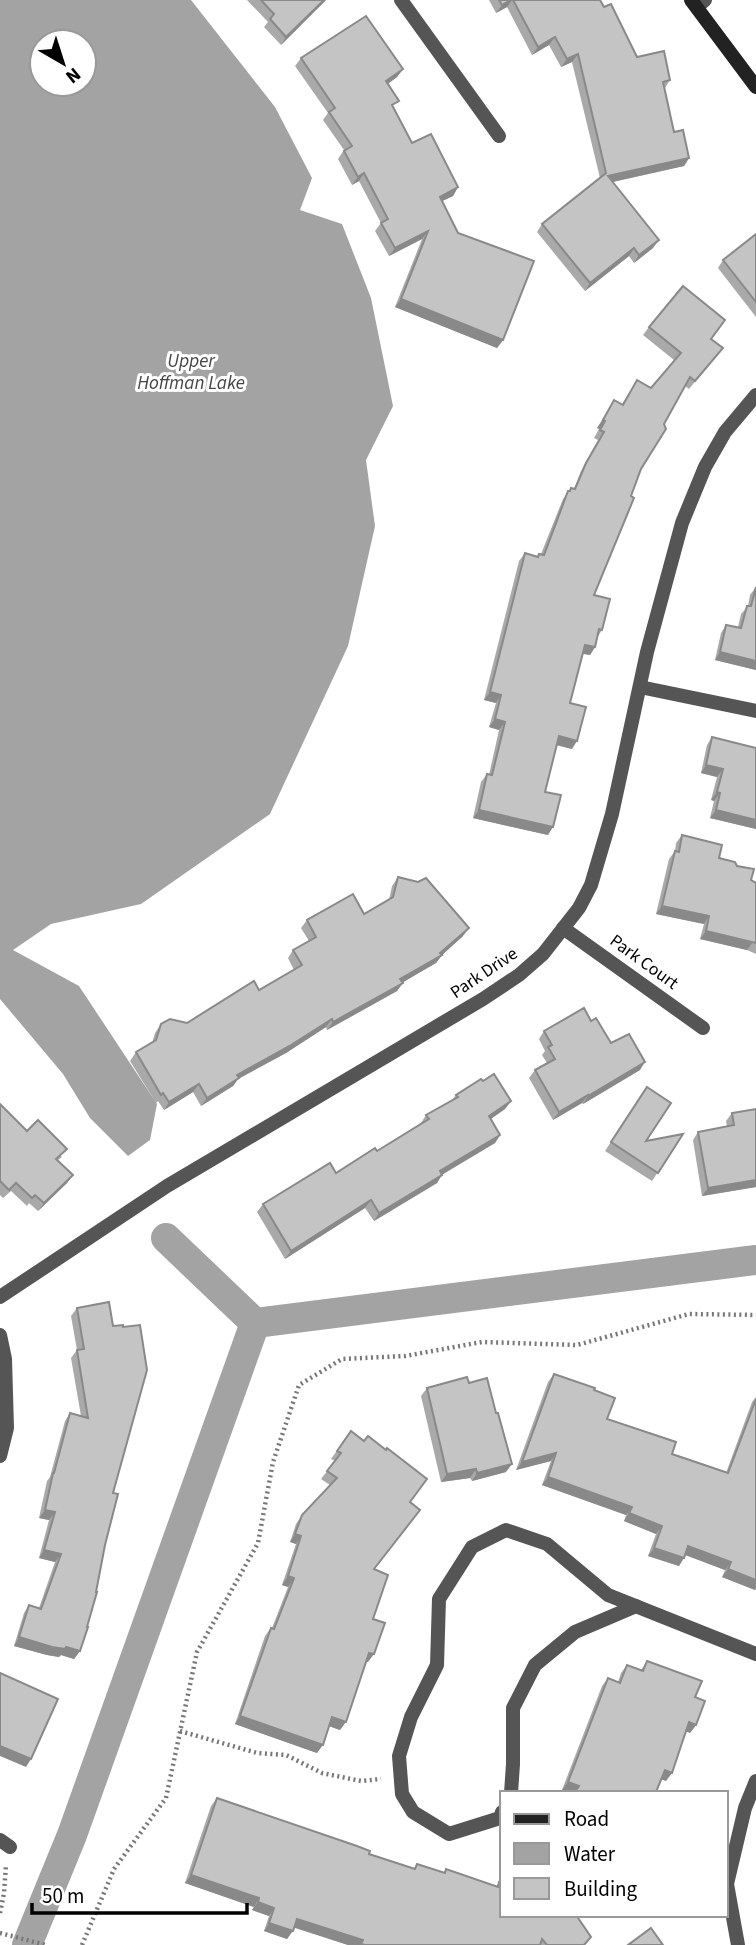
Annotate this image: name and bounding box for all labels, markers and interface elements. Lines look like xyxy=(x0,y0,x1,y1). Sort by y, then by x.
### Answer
north arrow xyxy=(28,28,98,98)
text: N xyxy=(59,61,86,90)
water label: Upper Hoffman Lake xyxy=(137,348,245,397)
street label: Park Court xyxy=(605,929,683,995)
street label: Park Drive xyxy=(445,941,523,1005)
legend xyxy=(500,1791,728,1917)
text: Road xyxy=(564,1804,609,1834)
text: Water xyxy=(564,1839,616,1869)
scale bar xyxy=(32,1871,247,1915)
text: Building xyxy=(564,1874,638,1904)
text: 50 m xyxy=(42,1881,84,1911)

